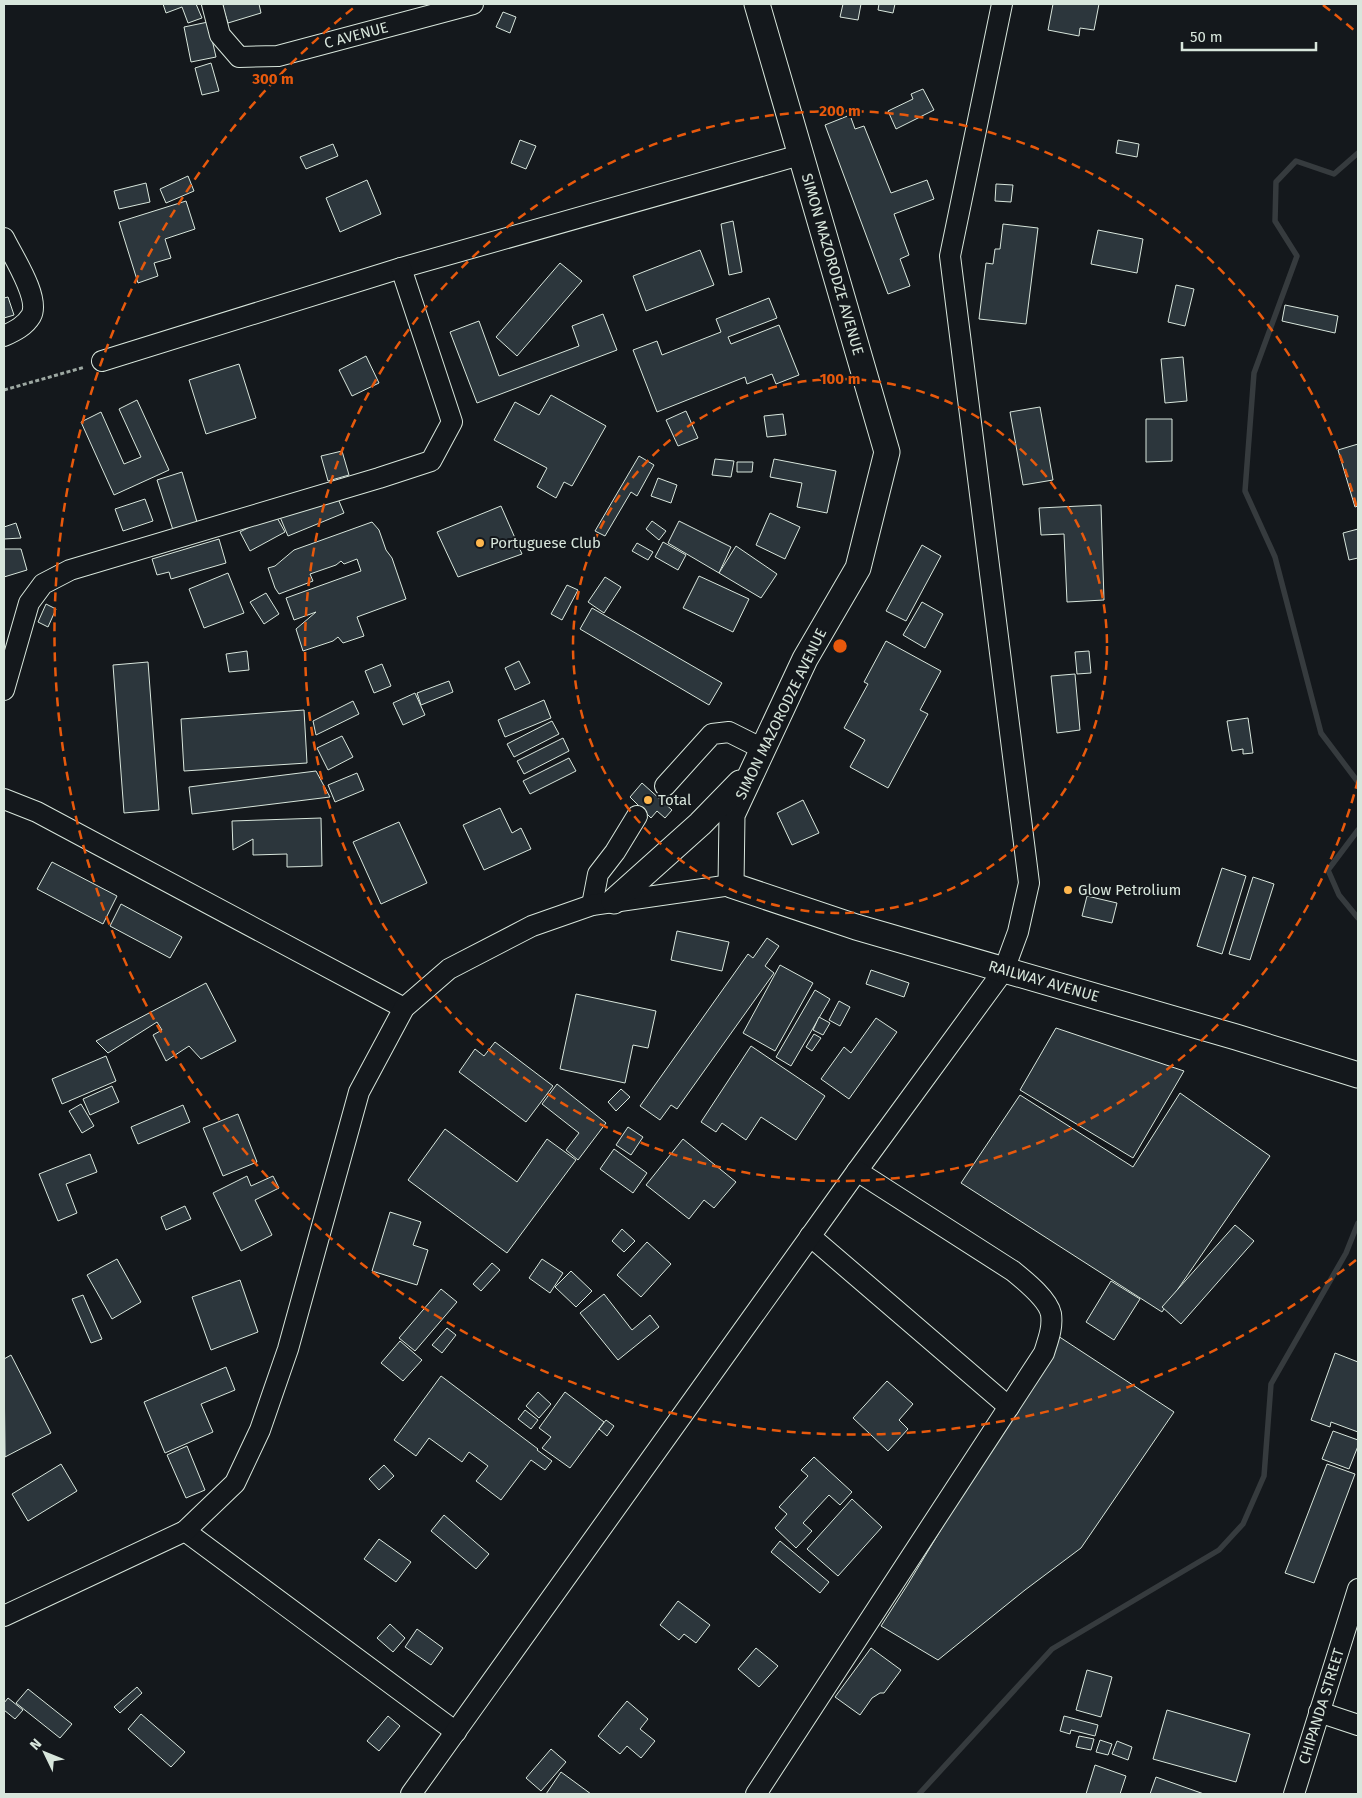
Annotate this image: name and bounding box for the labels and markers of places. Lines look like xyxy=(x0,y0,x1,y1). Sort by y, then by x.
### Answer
place label: Portuguese Club xyxy=(490,534,601,552)
marker: Portuguese Club xyxy=(474,537,486,549)
centre of rings xyxy=(831,637,849,655)
place label: Total xyxy=(658,791,692,809)
marker: Total xyxy=(642,794,654,806)
place label: Glow Petrolium xyxy=(1078,881,1181,899)
marker: Glow Petrolium xyxy=(1062,884,1074,896)

